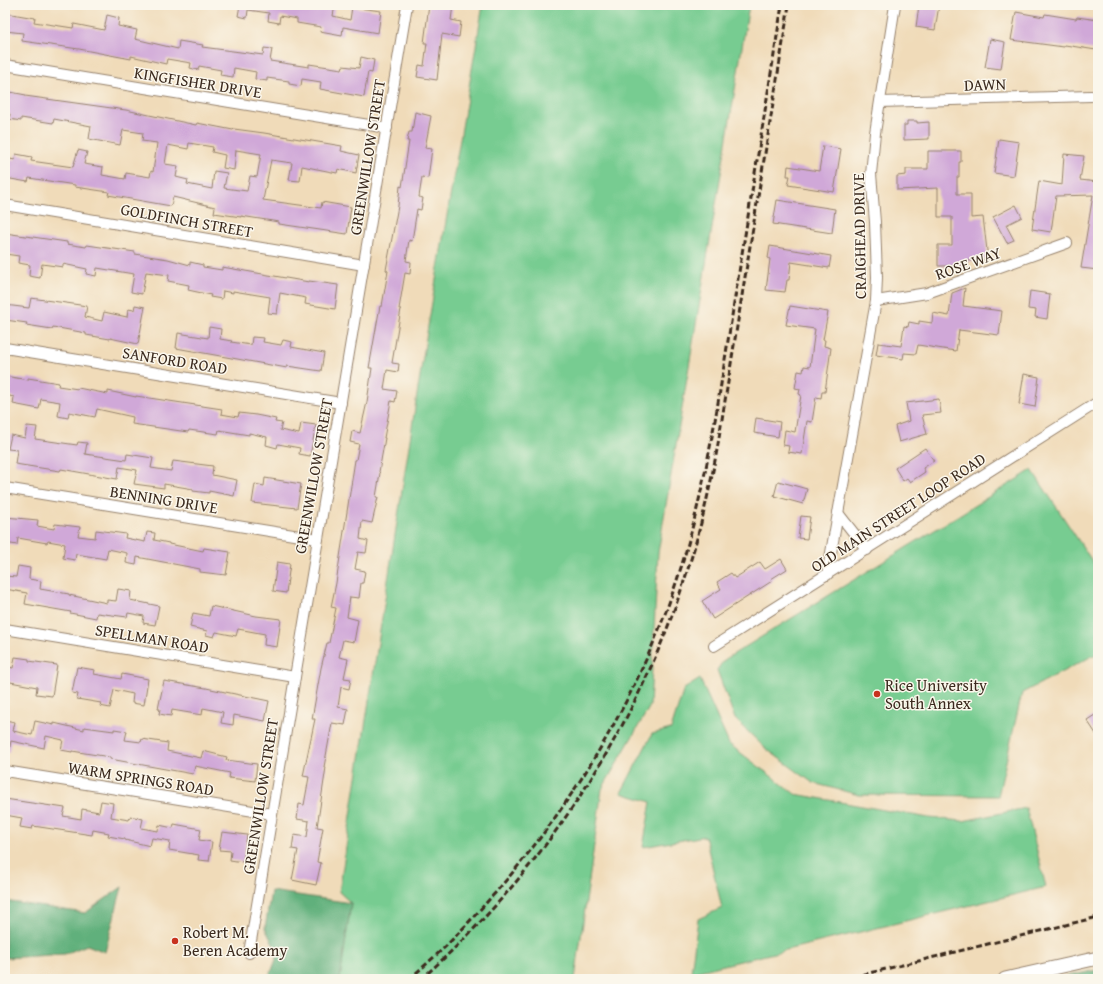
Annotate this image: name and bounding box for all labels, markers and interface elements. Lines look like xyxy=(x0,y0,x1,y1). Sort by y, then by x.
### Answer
street label: KINGFISHER DRIVE xyxy=(133,60,263,104)
street label: DAWN xyxy=(964,71,1007,97)
street label: GREENWILLOW STREET xyxy=(343,77,391,237)
street label: CRAIGHEAD DRIVE xyxy=(846,173,872,299)
street label: GOLDFINCH STREET xyxy=(119,197,255,243)
street label: ROSE WAY xyxy=(932,240,1005,286)
street label: SANFORD ROAD xyxy=(121,340,229,380)
street label: GREENWILLOW STREET xyxy=(288,396,338,556)
street label: OLD MAIN STREET LOOP ROAD xyxy=(806,446,990,578)
street label: BENNING DRIVE xyxy=(108,479,220,519)
street label: SPELLMAN ROAD xyxy=(93,617,211,659)
place label: Rice University South Annex xyxy=(885,673,987,715)
marker: Rice University South Annex xyxy=(872,689,882,699)
street label: GREENWILLOW STREET xyxy=(236,716,284,876)
street label: WARM SPRINGS ROAD xyxy=(66,755,216,801)
place label: Robert M. Beren Academy xyxy=(183,920,287,962)
marker: Robert M. Beren Academy xyxy=(170,936,180,946)

